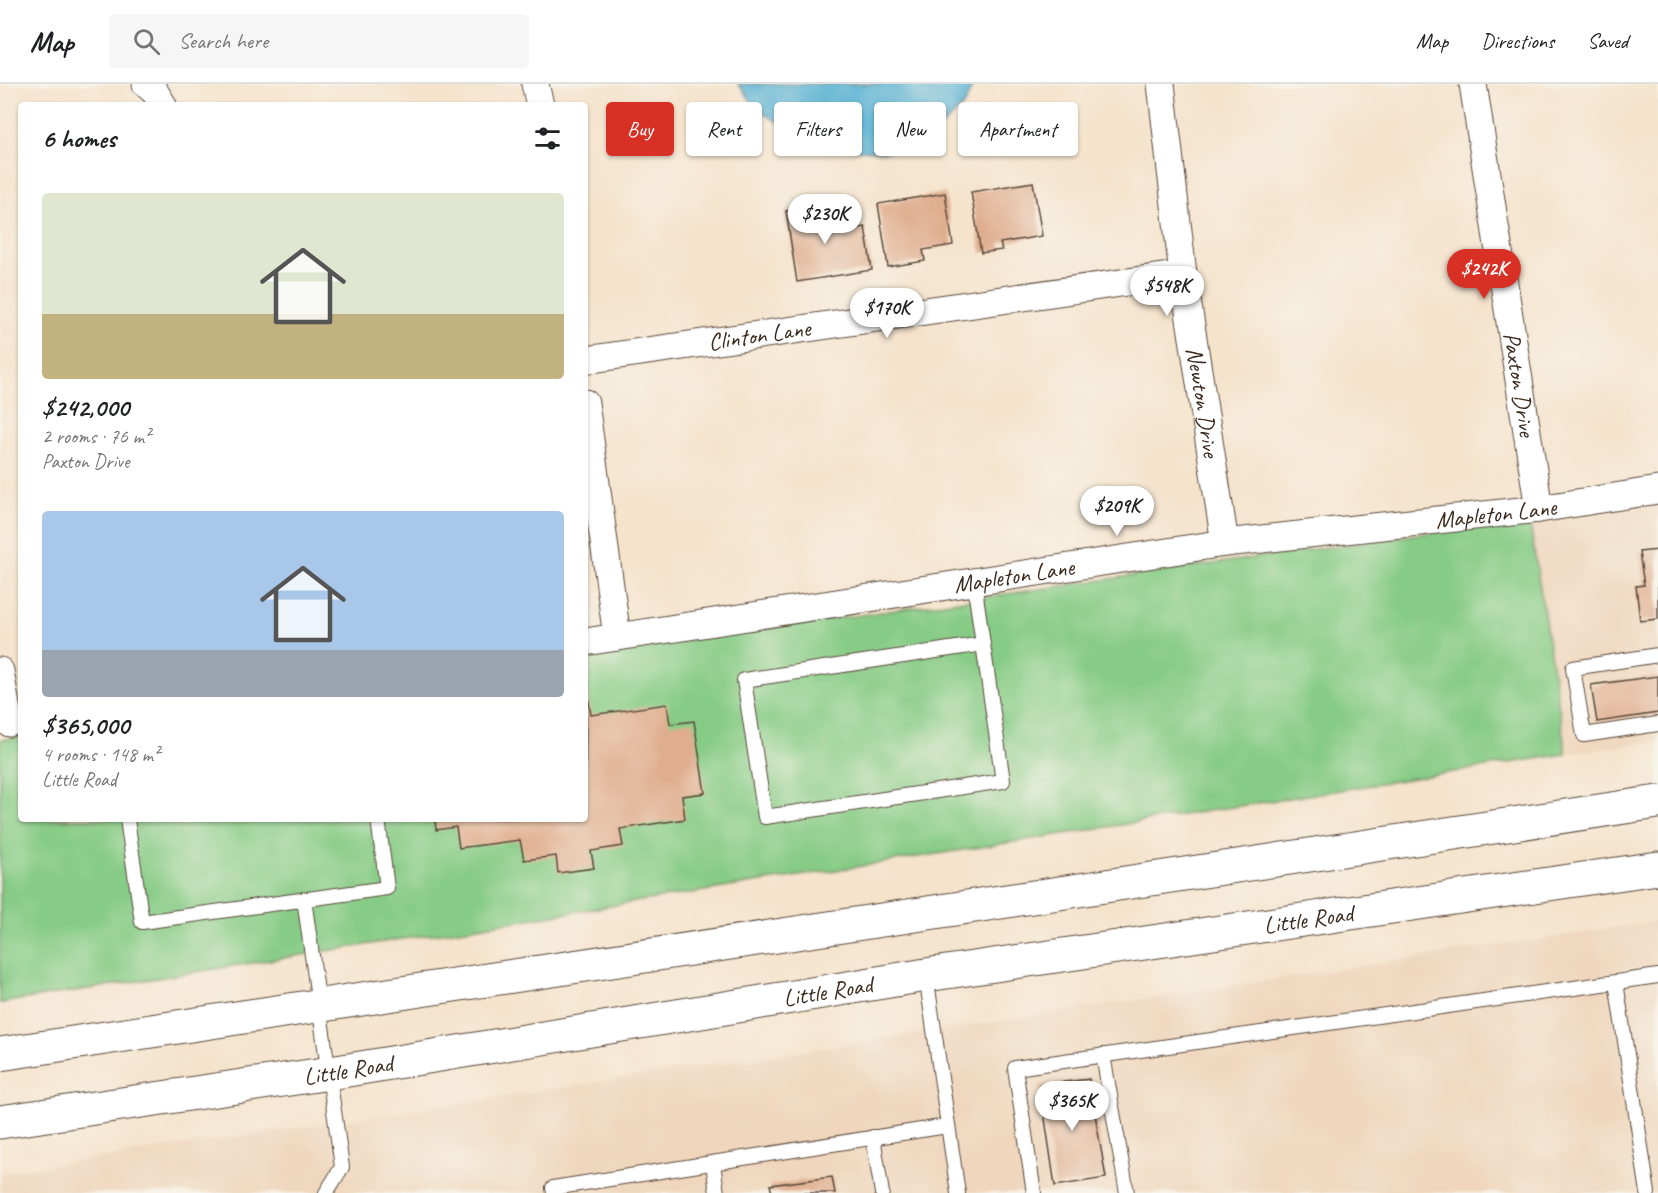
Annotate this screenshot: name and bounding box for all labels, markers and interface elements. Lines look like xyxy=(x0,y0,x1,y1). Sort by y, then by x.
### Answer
search box xyxy=(109,14,529,68)
text: Map xyxy=(30,24,73,59)
icon: search xyxy=(130,25,163,58)
text: Search here xyxy=(178,27,268,55)
text: Map xyxy=(1416,28,1448,54)
text: Directions xyxy=(1481,28,1554,54)
text: Saved xyxy=(1587,28,1628,54)
chip: Buy xyxy=(606,102,674,156)
chip: Rent xyxy=(686,102,762,156)
chip: Filters xyxy=(774,102,862,156)
chip: New xyxy=(874,102,946,156)
chip: Apartment xyxy=(958,102,1078,156)
text: 6 homes xyxy=(42,122,116,155)
icon: filters xyxy=(531,122,564,155)
pin: $230K xyxy=(783,194,867,245)
text: $230K xyxy=(802,201,848,226)
icon: home xyxy=(249,232,357,340)
pin: $242K xyxy=(1442,249,1526,300)
text: $242K xyxy=(1461,256,1507,281)
pin: $548K xyxy=(1125,266,1209,317)
text: $548K xyxy=(1144,273,1190,298)
pin: $170K xyxy=(845,288,929,339)
text: $170K xyxy=(864,295,910,320)
street label: Clinton Lane xyxy=(706,312,814,357)
street label: Paxton Drive xyxy=(1497,330,1543,441)
street label: Newton Drive xyxy=(1180,345,1227,461)
text: $242,000 xyxy=(42,391,129,424)
text: 2 rooms · 76 m² xyxy=(42,424,150,449)
text: Paxton Drive xyxy=(42,449,129,474)
pin: $209K xyxy=(1075,486,1159,537)
street label: Mapleton Lane xyxy=(1434,491,1560,535)
text: $209K xyxy=(1094,493,1140,518)
icon: home xyxy=(249,550,357,658)
street label: Mapleton Lane xyxy=(952,551,1078,600)
text: $365,000 xyxy=(42,709,129,742)
text: 4 rooms · 148 m² xyxy=(42,742,159,767)
text: Little Road xyxy=(42,767,117,792)
street label: Little Road xyxy=(1262,897,1358,940)
street label: Little Road xyxy=(781,969,878,1013)
street label: Little Road xyxy=(302,1047,398,1092)
pin: $365K xyxy=(1030,1081,1114,1132)
text: $365K xyxy=(1049,1088,1095,1113)

